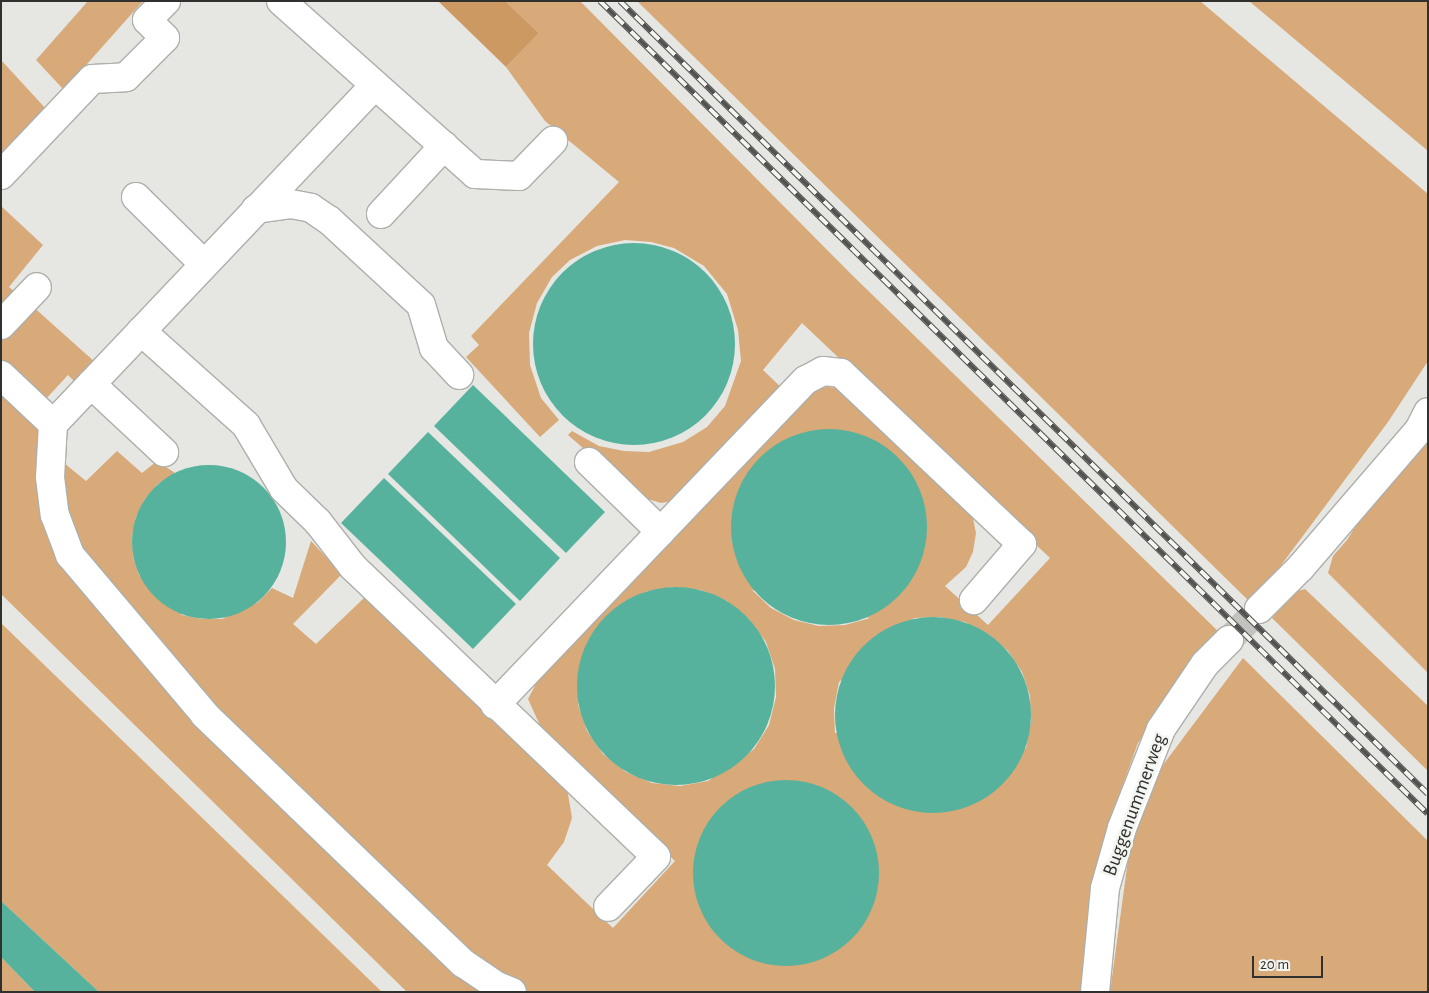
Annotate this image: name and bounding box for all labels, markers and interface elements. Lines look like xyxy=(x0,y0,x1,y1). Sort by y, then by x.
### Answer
street label: Buggenummerweg xyxy=(1098,731,1172,879)
scale bar xyxy=(1254,946,1325,978)
text: 20 m xyxy=(1260,957,1289,972)

